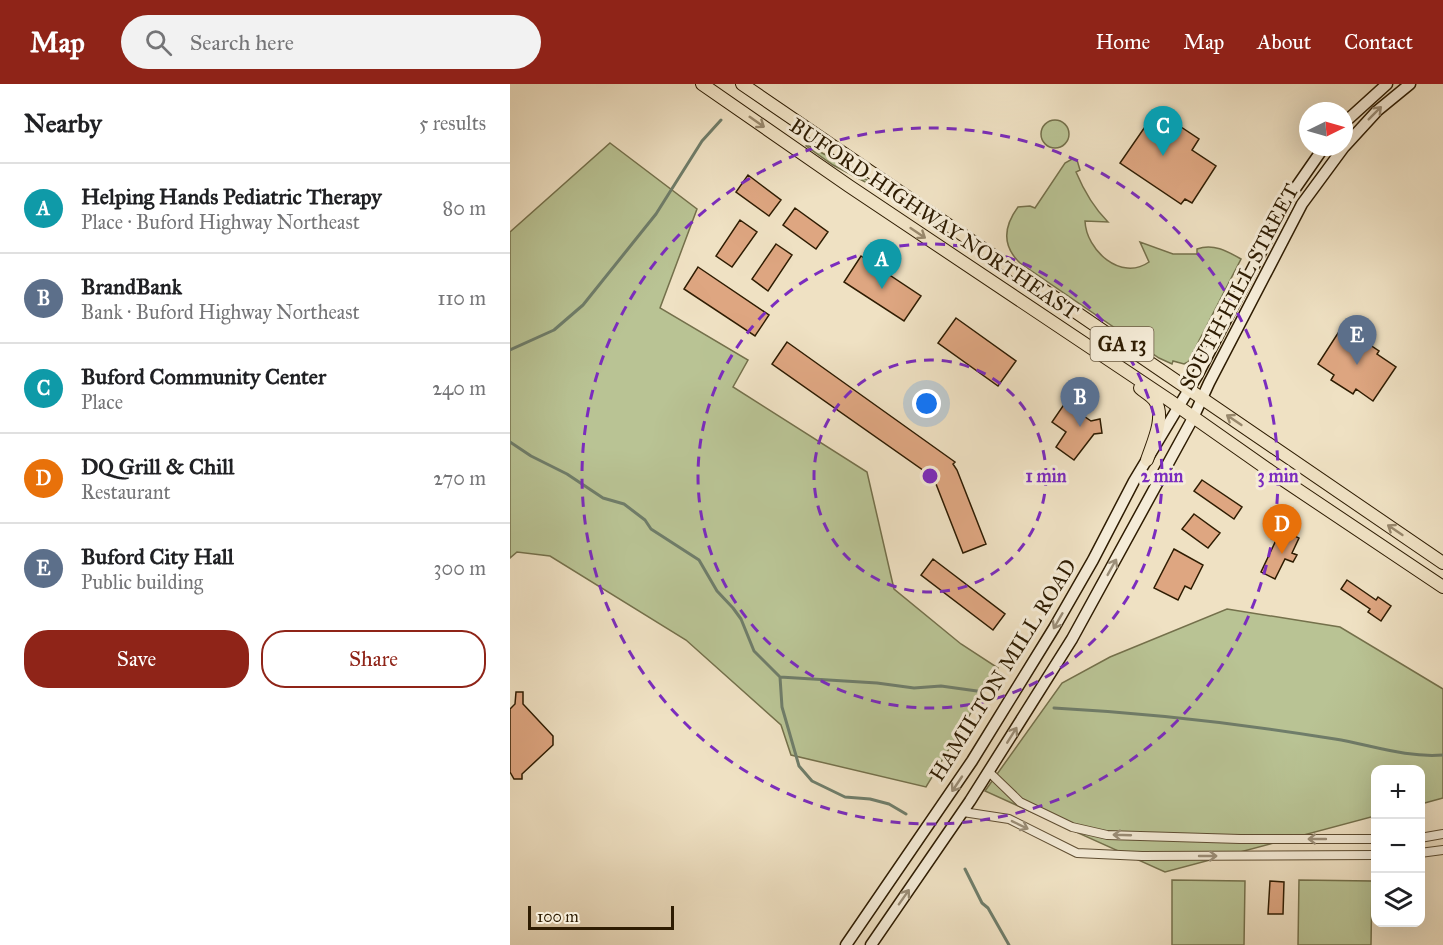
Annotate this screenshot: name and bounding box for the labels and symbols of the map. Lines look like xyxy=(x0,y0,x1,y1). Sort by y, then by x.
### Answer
north arrow xyxy=(1299,102,1353,156)
pin: C xyxy=(1144,106,1182,156)
one-way arrow xyxy=(1368,106,1383,121)
street label: BUFORD HIGHWAY NORTHEAST xyxy=(785,113,1083,325)
one-way arrow xyxy=(748,116,764,128)
street label: SOUTH HILL STREET xyxy=(1174,179,1304,395)
one-way arrow xyxy=(909,226,926,239)
pin: A xyxy=(862,240,902,289)
pin: E xyxy=(1338,316,1376,365)
road number: GA 13 xyxy=(1090,327,1154,361)
pin: B xyxy=(1060,378,1100,427)
your location xyxy=(912,389,941,418)
one-way arrow xyxy=(1226,414,1242,426)
text: 1 min xyxy=(1026,465,1067,487)
text: 2 min xyxy=(1141,465,1184,487)
text: 3 min xyxy=(1258,465,1299,488)
centre of rings xyxy=(920,466,940,486)
pin: D xyxy=(1262,504,1302,554)
one-way arrow xyxy=(1387,524,1404,536)
street label: HAMILTON MILL ROAD xyxy=(924,554,1082,786)
one-way arrow xyxy=(1106,559,1118,576)
one-way arrow xyxy=(1052,612,1064,629)
one-way arrow xyxy=(1007,727,1019,744)
one-way arrow xyxy=(951,775,963,792)
one-way arrow xyxy=(1010,819,1028,831)
one-way arrow xyxy=(1113,830,1133,841)
one-way arrow xyxy=(1308,833,1328,845)
one-way arrow xyxy=(1198,850,1218,861)
one-way arrow xyxy=(898,889,910,906)
scale bar xyxy=(528,903,674,930)

